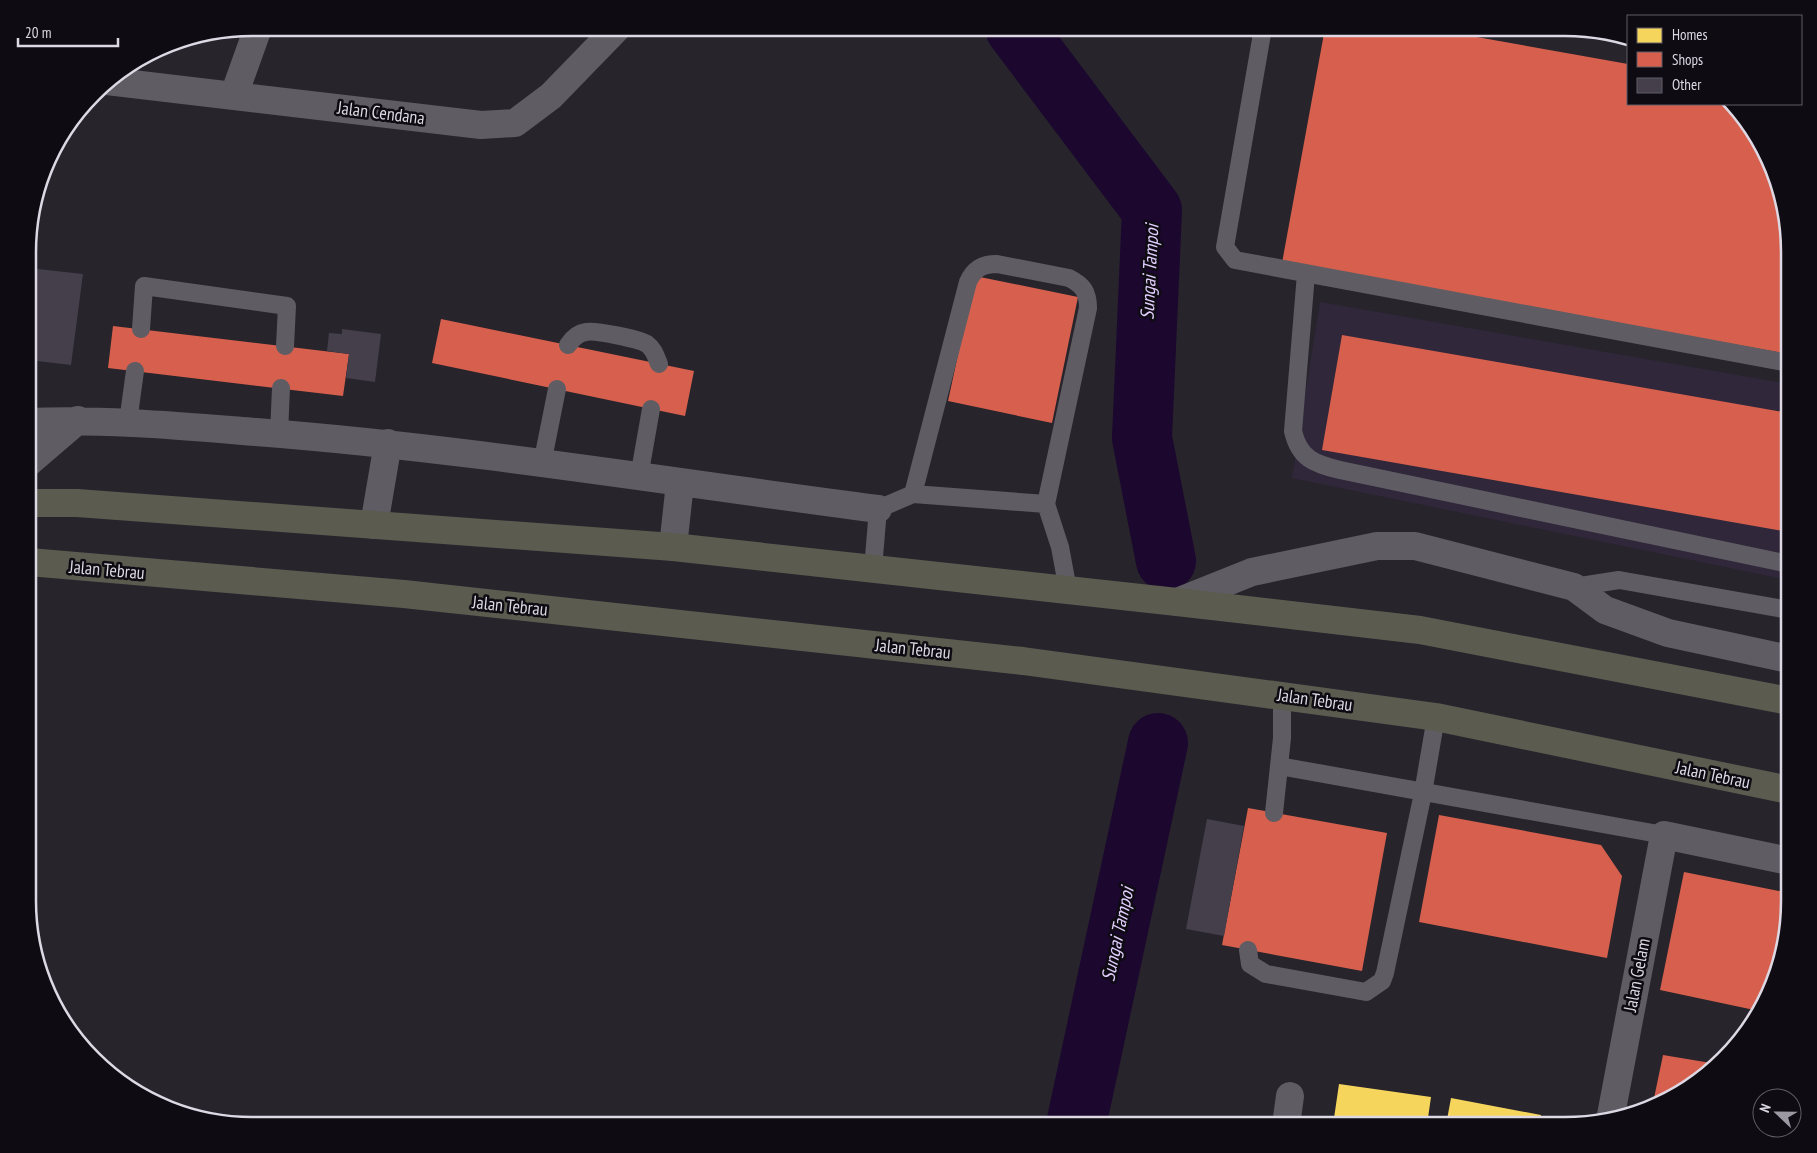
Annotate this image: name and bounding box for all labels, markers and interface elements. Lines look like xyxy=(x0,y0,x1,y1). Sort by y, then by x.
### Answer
scale bar xyxy=(18,15,118,47)
legend xyxy=(1627,15,1802,105)
text: 20 m xyxy=(25,23,51,42)
text: Homes xyxy=(1672,25,1708,44)
text: Shops xyxy=(1672,50,1703,69)
text: Other xyxy=(1672,75,1702,94)
street label: Jalan Cendana xyxy=(335,96,426,129)
water label: Sungai Tampoi xyxy=(1135,221,1164,320)
street label: Jalan Tebrau xyxy=(67,555,146,584)
street label: Jalan Tebrau xyxy=(470,590,549,621)
street label: Jalan Tebrau xyxy=(873,633,952,664)
street label: Jalan Tebrau xyxy=(1275,683,1354,716)
street label: Jalan Tebrau xyxy=(1673,755,1752,794)
water label: Sungai Tampoi xyxy=(1095,882,1139,983)
street label: Jalan Gelam xyxy=(1618,936,1655,1014)
north arrow xyxy=(1752,1088,1802,1138)
text: N xyxy=(1755,1101,1775,1115)

